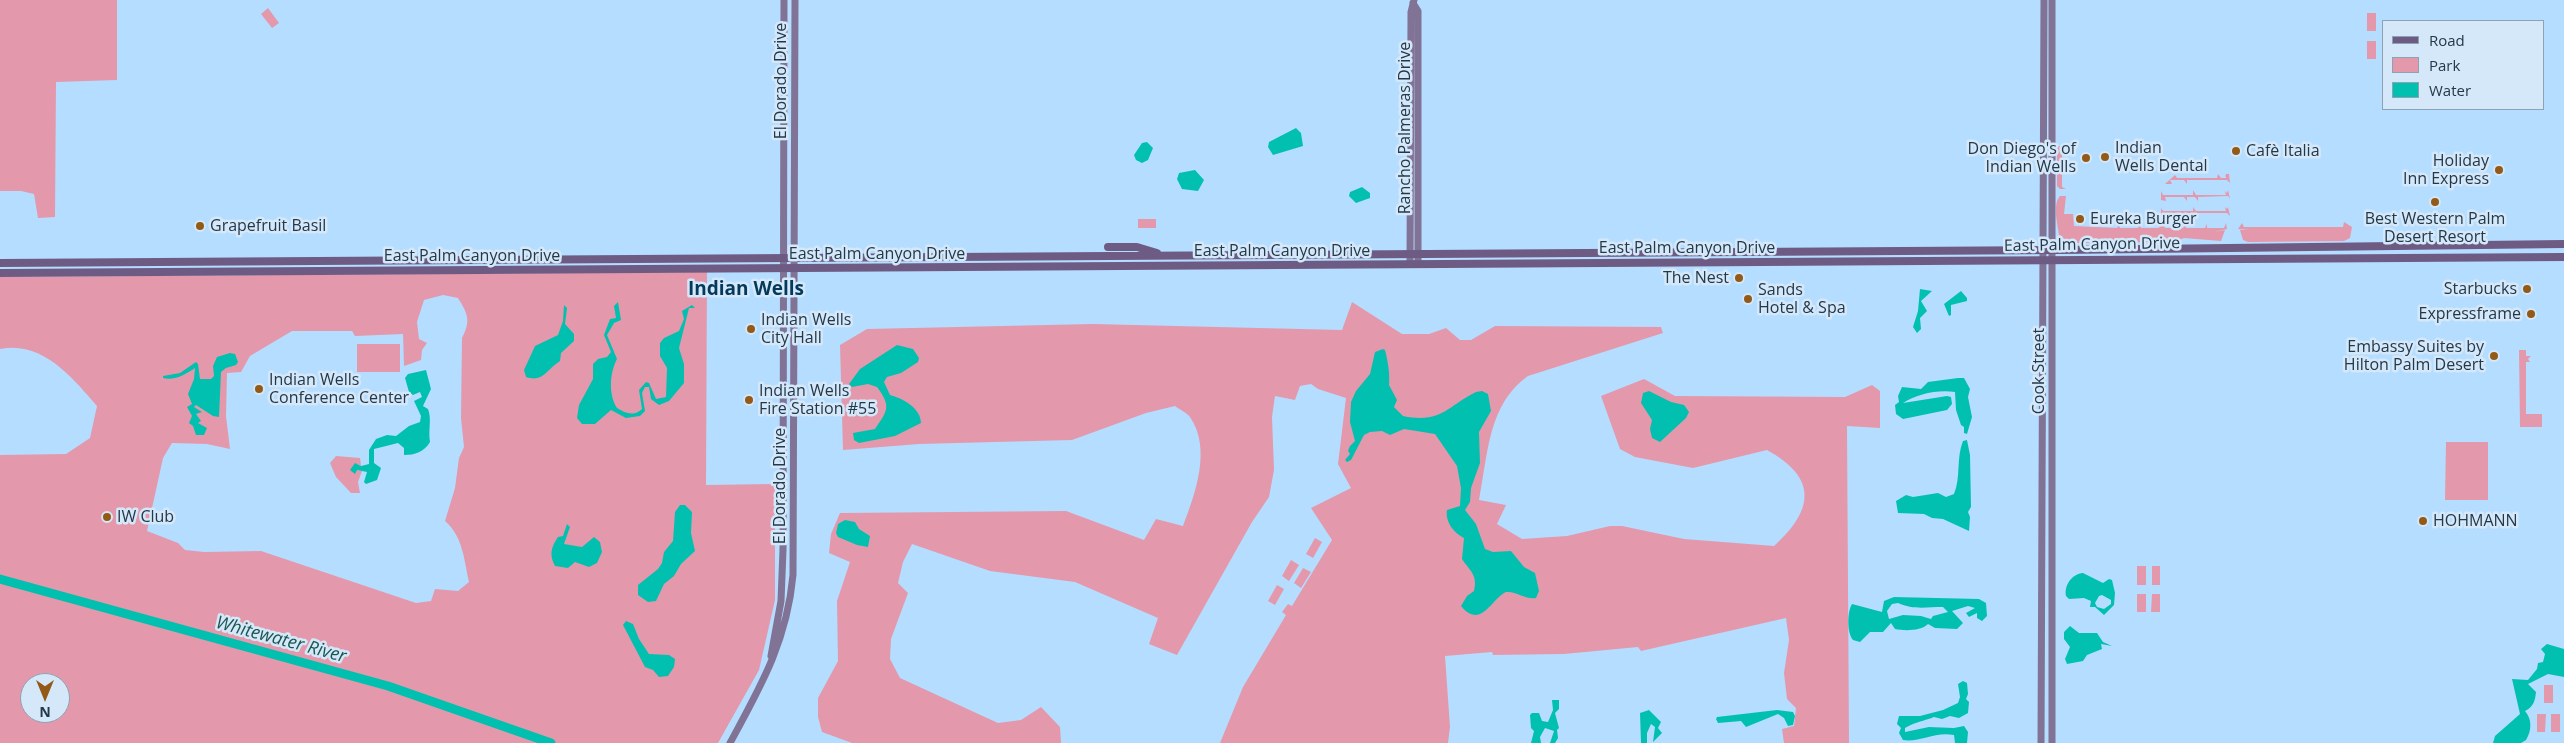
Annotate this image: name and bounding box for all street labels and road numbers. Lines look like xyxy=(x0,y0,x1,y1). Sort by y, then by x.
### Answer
street label: El Dorado Drive xyxy=(771,23,791,139)
street label: Rancho Palmeras Drive xyxy=(1395,42,1415,214)
street label: East Palm Canyon Drive xyxy=(2004,234,2180,256)
street label: East Palm Canyon Drive xyxy=(1599,238,1775,258)
street label: East Palm Canyon Drive xyxy=(1194,241,1370,261)
street label: East Palm Canyon Drive xyxy=(789,244,965,264)
street label: East Palm Canyon Drive xyxy=(384,246,560,266)
street label: Cook Street xyxy=(2029,328,2049,414)
street label: El Dorado Drive xyxy=(770,428,790,544)

